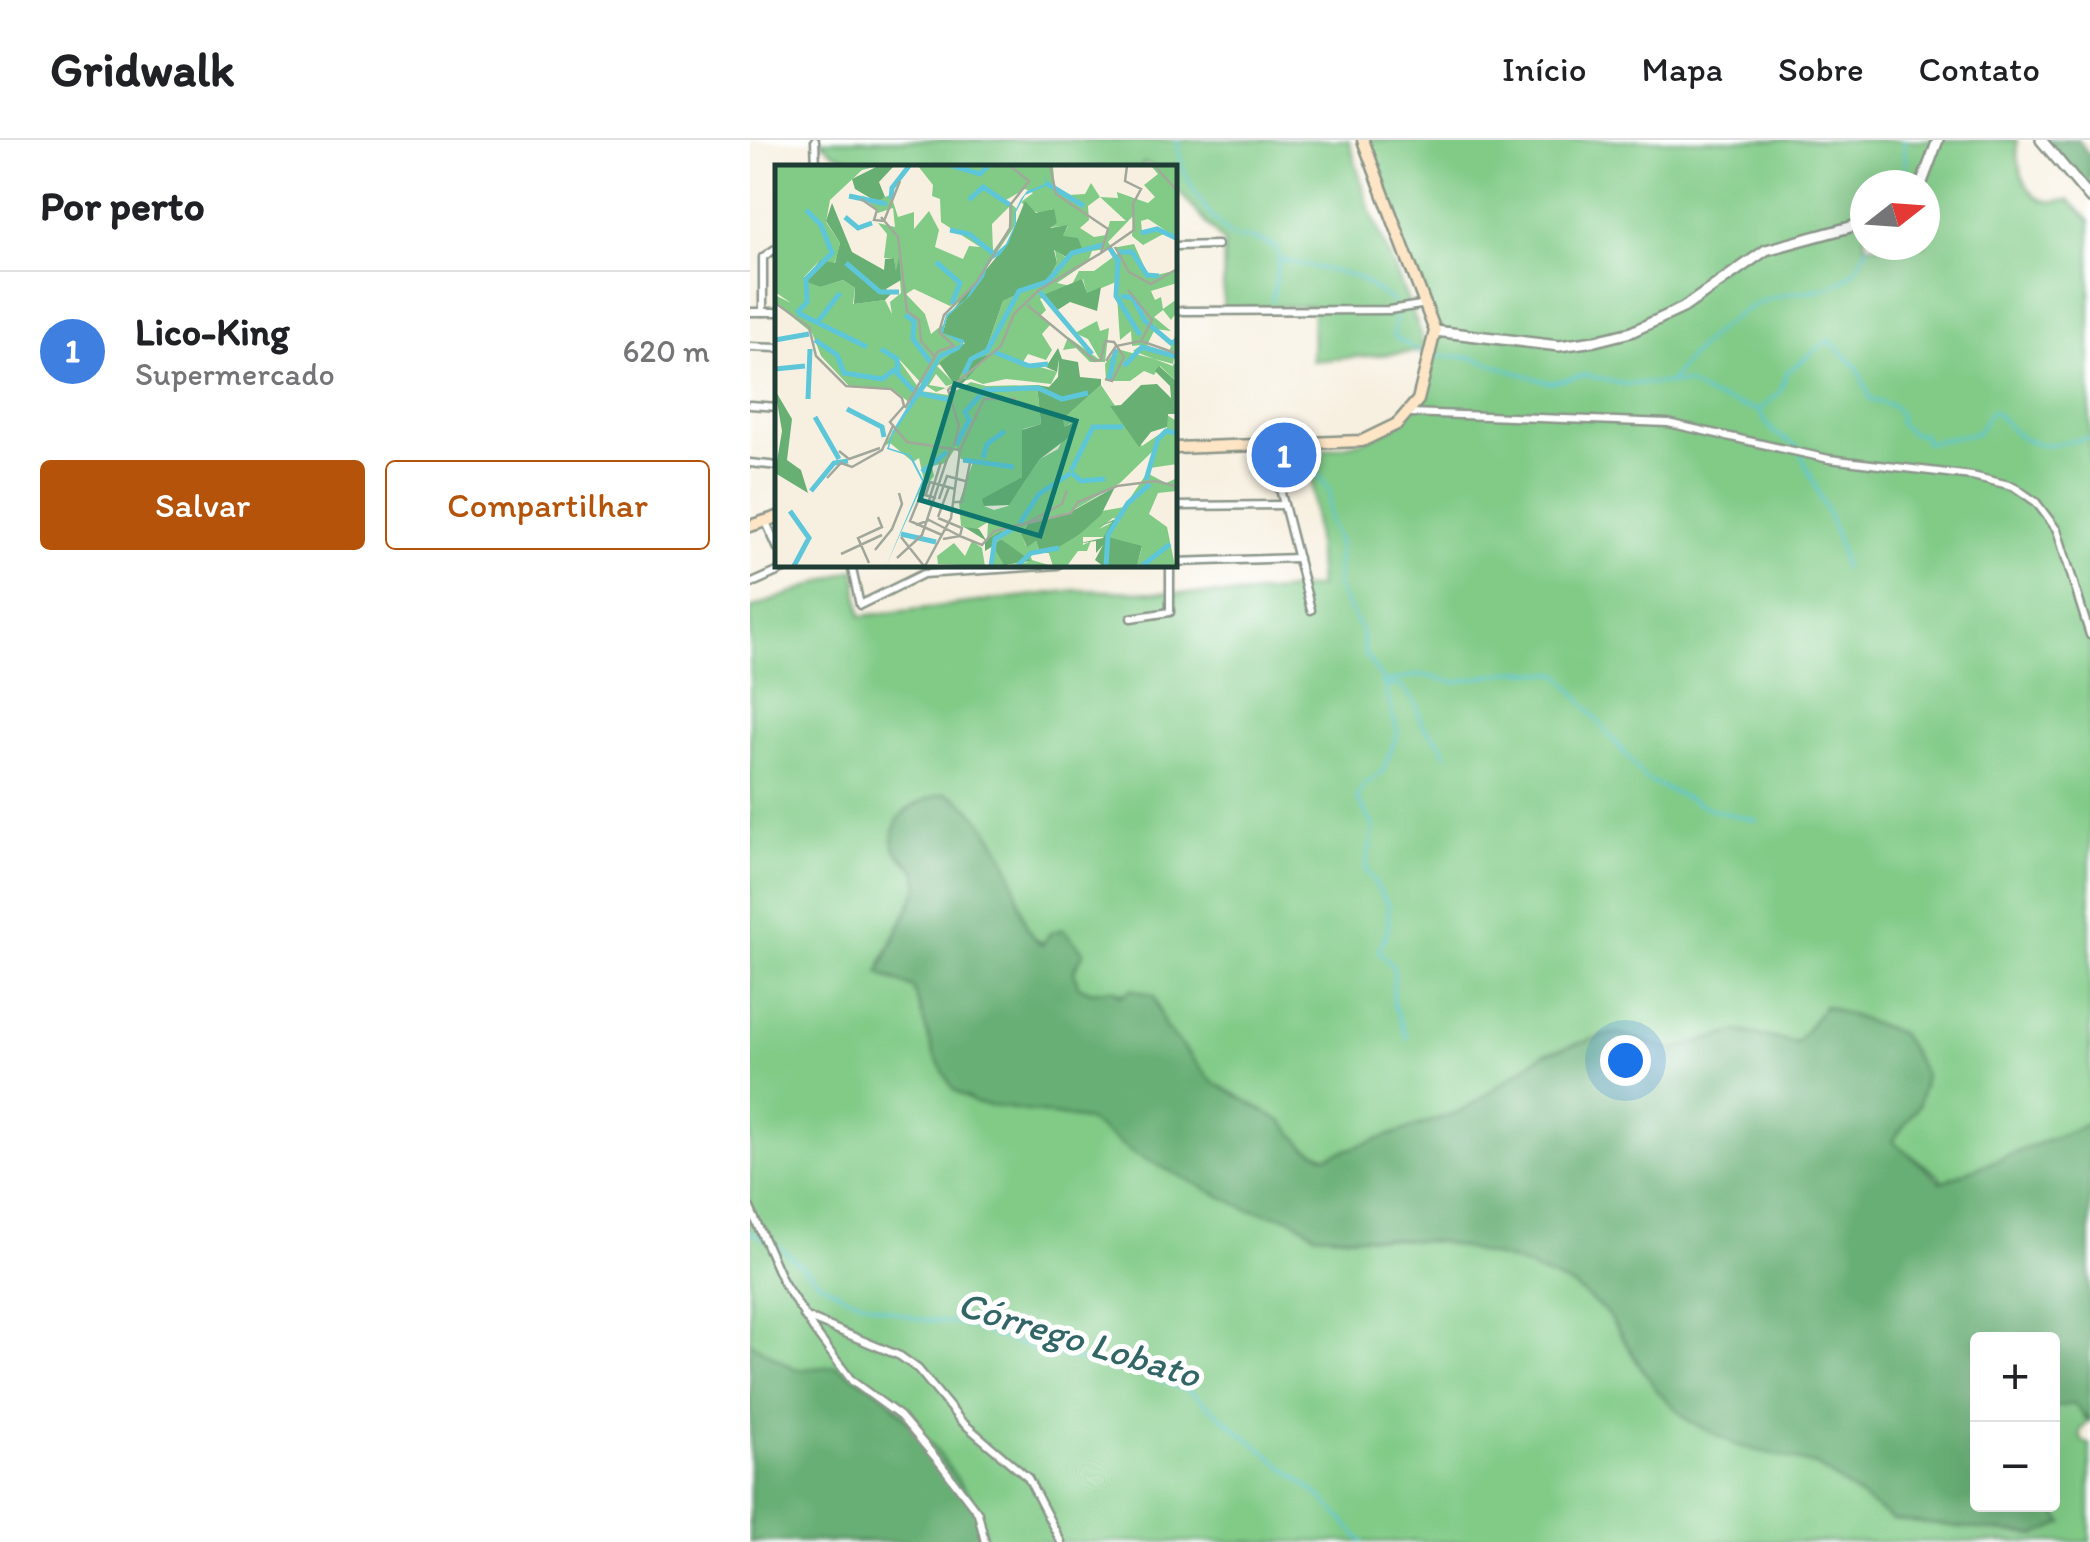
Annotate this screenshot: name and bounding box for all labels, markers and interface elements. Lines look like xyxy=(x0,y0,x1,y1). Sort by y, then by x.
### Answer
text: Gridwalk xyxy=(50,40,235,98)
text: Início xyxy=(1502,48,1586,90)
text: Mapa xyxy=(1641,48,1723,90)
text: Sobre xyxy=(1778,48,1864,90)
text: Contato xyxy=(1919,48,2040,90)
inset map xyxy=(775,165,1178,568)
north arrow xyxy=(1850,170,1940,260)
text: Por perto xyxy=(40,180,205,231)
text: Lico-King xyxy=(135,309,289,355)
text: 1 xyxy=(65,332,80,370)
text: 620 m xyxy=(622,332,710,370)
text: Supermercado xyxy=(135,355,335,393)
pin: 1 xyxy=(1252,418,1316,492)
button: Salvar xyxy=(40,460,365,550)
button: Compartilhar xyxy=(385,460,710,550)
your location xyxy=(1600,1035,1651,1086)
water label: Córrego Lobato xyxy=(953,1280,1207,1398)
map controls xyxy=(1970,1332,2060,1512)
button: + xyxy=(1970,1332,2060,1422)
button: − xyxy=(1970,1422,2060,1512)

